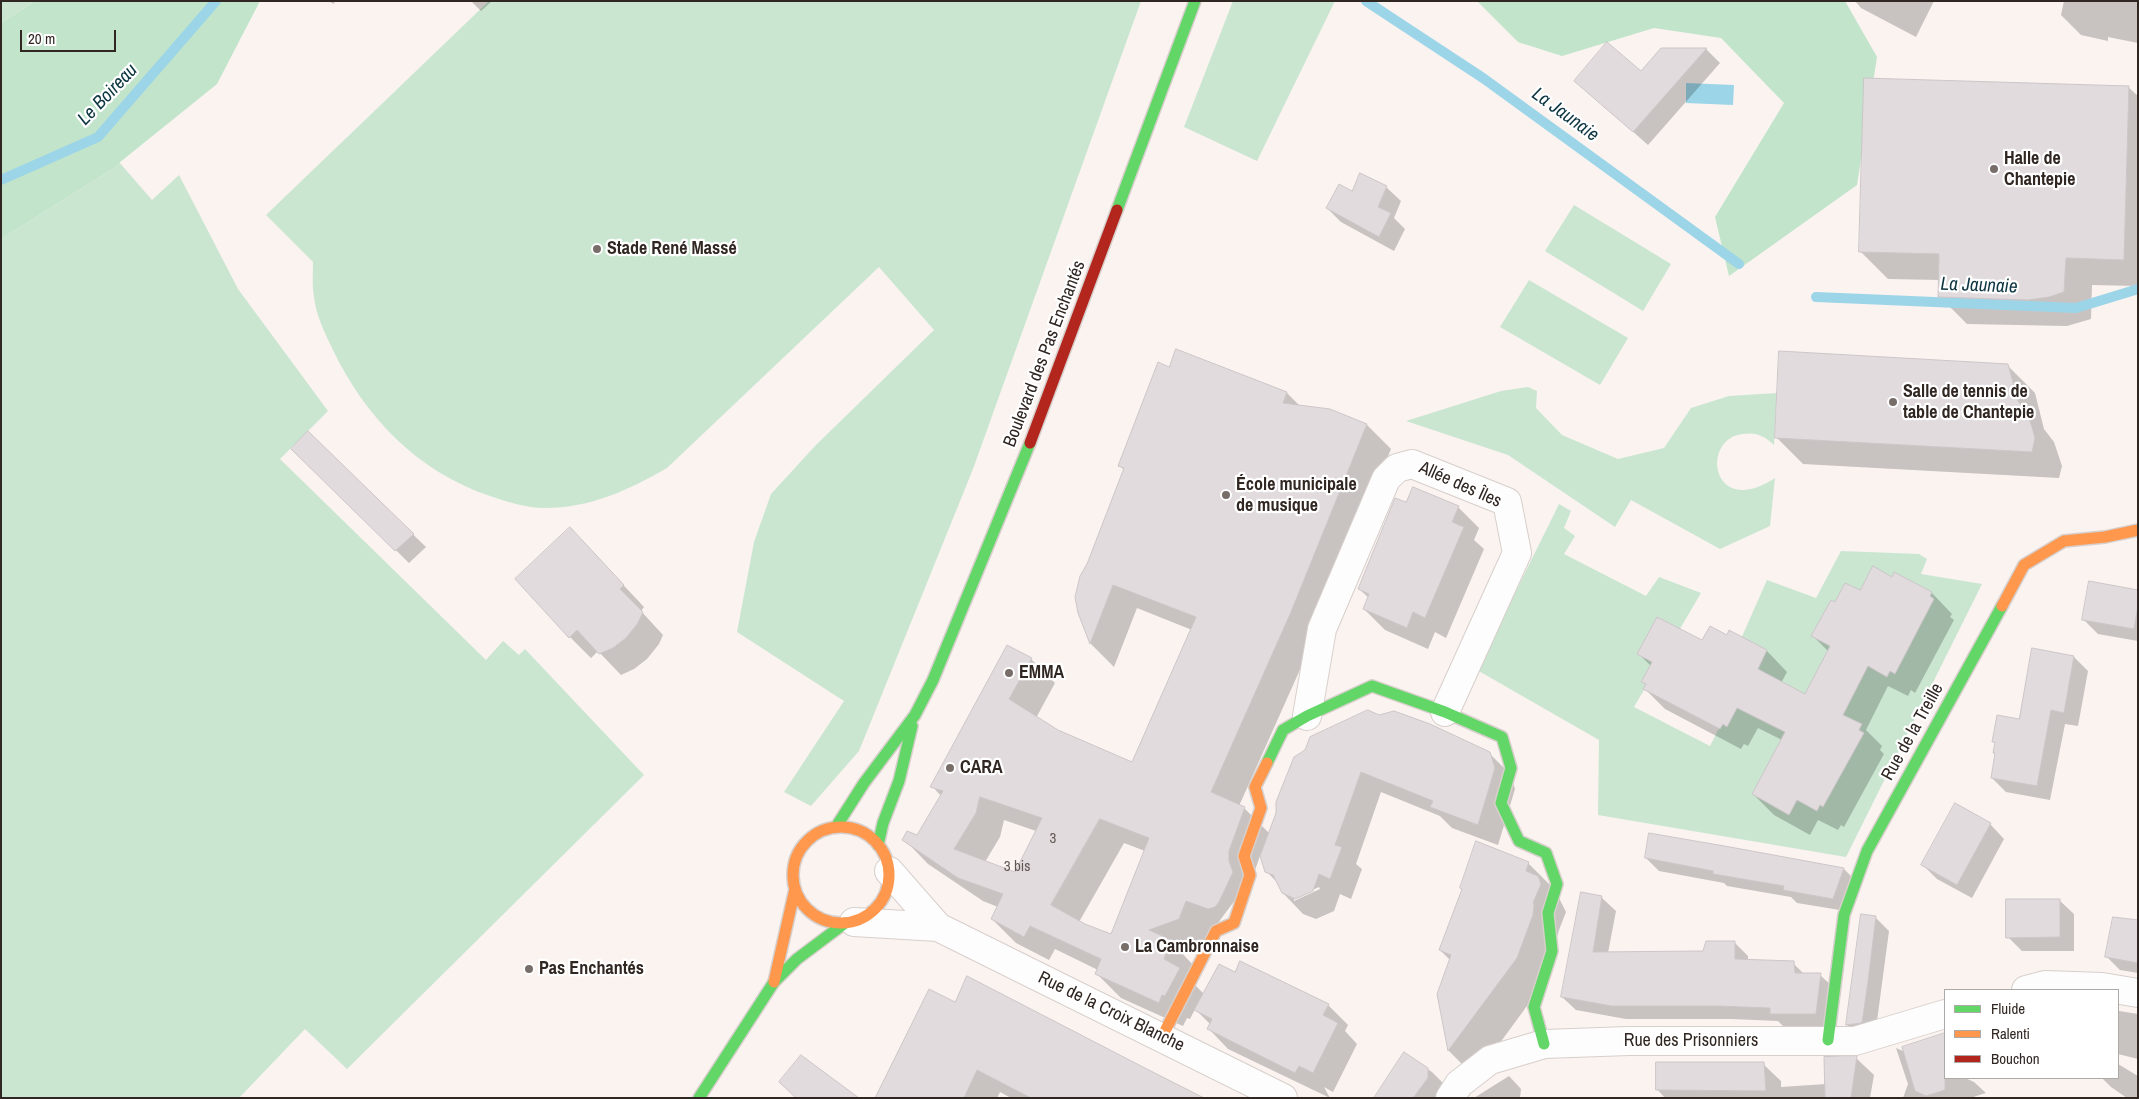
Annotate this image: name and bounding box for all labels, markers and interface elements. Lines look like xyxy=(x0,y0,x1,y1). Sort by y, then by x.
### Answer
scale bar xyxy=(22,20,119,52)
text: 20 m xyxy=(28,28,55,49)
water label: Le Boireau xyxy=(73,60,143,130)
water label: La Jaunaie xyxy=(1527,83,1603,147)
place label: Halle de Chantepie xyxy=(2004,148,2075,190)
marker: Halle de Chantepie xyxy=(1988,163,2000,175)
place label: Stade René Massé xyxy=(607,238,737,260)
marker: Stade René Massé xyxy=(591,243,603,255)
street label: Boulevard des Pas Enchantés xyxy=(999,258,1091,450)
water label: La Jaunaie xyxy=(1940,273,2018,299)
place label: Salle de tennis de table de Chantepie xyxy=(1903,381,2034,424)
marker: Salle de tennis de table de Chantepie xyxy=(1887,396,1899,408)
street label: Allée des Îles xyxy=(1416,457,1504,513)
place label: École municipale de musique xyxy=(1236,474,1357,516)
marker: École municipale de musique xyxy=(1220,489,1232,501)
place label: EMMA xyxy=(1019,662,1064,684)
marker: EMMA xyxy=(1003,667,1015,679)
street label: Rue de la Treille xyxy=(1877,680,1949,784)
place label: CARA xyxy=(960,757,1003,779)
marker: CARA xyxy=(944,762,956,774)
house number: 3 xyxy=(1050,830,1056,848)
house number: 3 bis xyxy=(1004,858,1030,876)
place label: La Cambronnaise xyxy=(1135,936,1259,958)
marker: La Cambronnaise xyxy=(1119,941,1131,953)
place label: Pas Enchantés xyxy=(539,958,644,980)
marker: Pas Enchantés xyxy=(523,963,535,975)
street label: Rue de la Croix Blanche xyxy=(1034,967,1188,1057)
legend xyxy=(1944,989,2119,1079)
text: Fluide xyxy=(1991,998,2025,1019)
text: Ralenti xyxy=(1991,1023,2030,1044)
street label: Rue des Prisonniers xyxy=(1624,1030,1758,1052)
text: Bouchon xyxy=(1991,1048,2040,1069)

